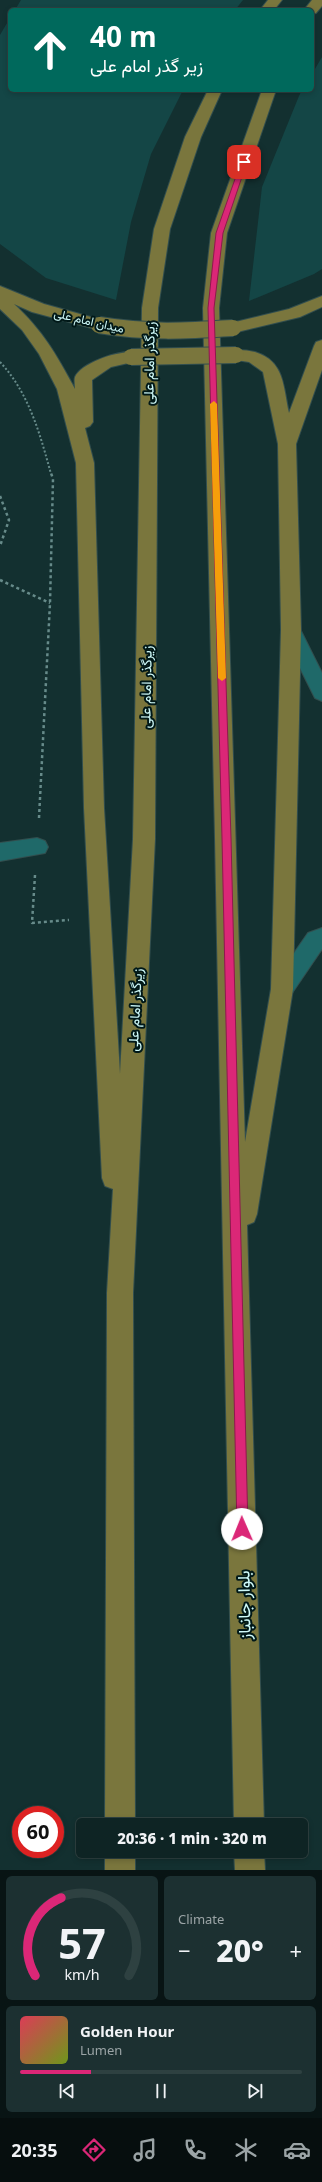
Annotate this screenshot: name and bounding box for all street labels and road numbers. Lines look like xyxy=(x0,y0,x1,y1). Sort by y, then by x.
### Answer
street label: میدان امام علی xyxy=(52,304,126,337)
street label: زیرگذر امام علی xyxy=(138,321,159,405)
street label: زیرگذر امام علی xyxy=(135,645,156,729)
street label: زیرگذر امام علی xyxy=(123,968,146,1052)
street label: بلوار جانباز xyxy=(231,1570,256,1641)

